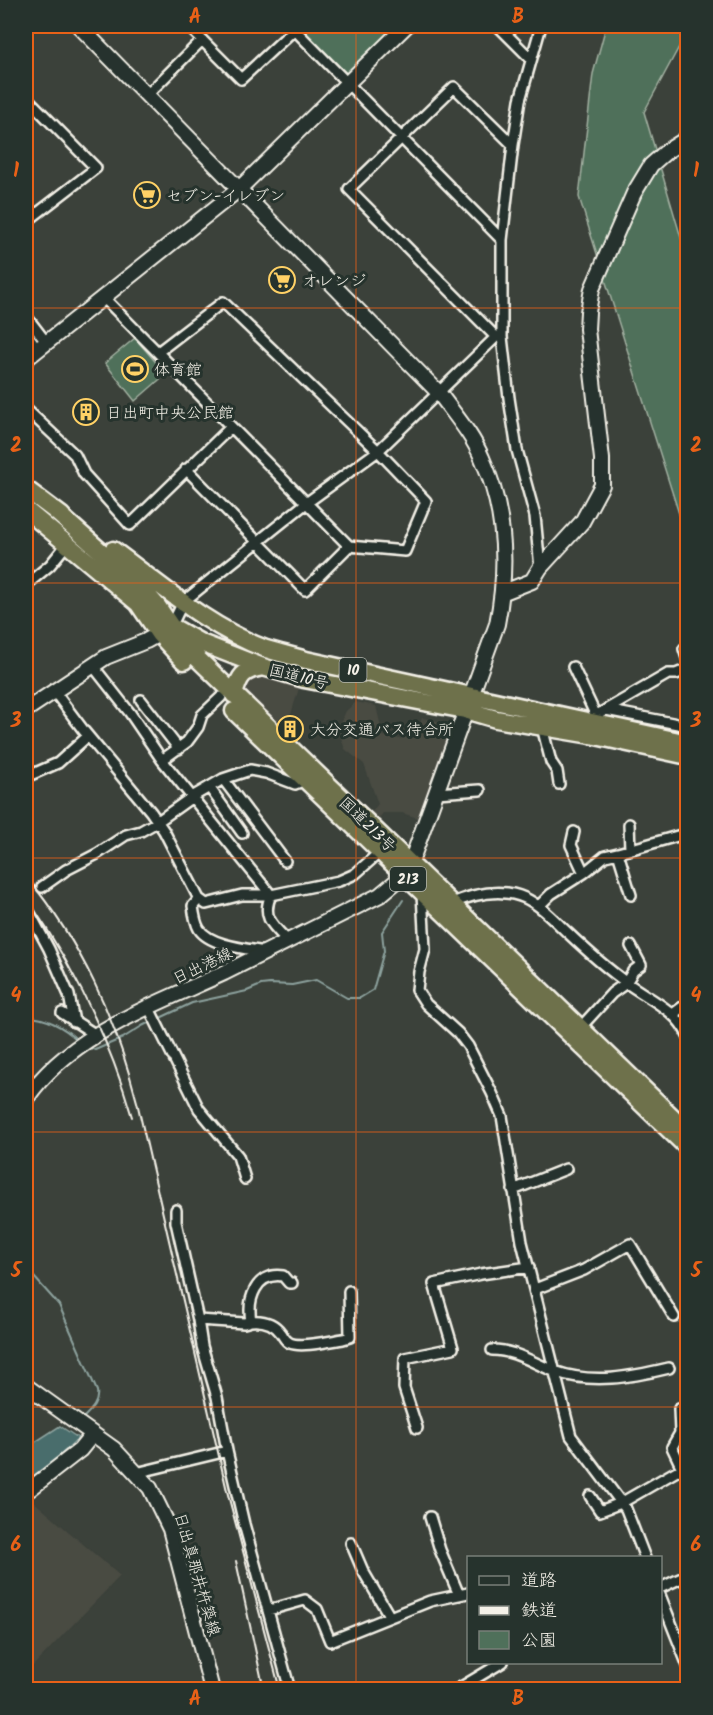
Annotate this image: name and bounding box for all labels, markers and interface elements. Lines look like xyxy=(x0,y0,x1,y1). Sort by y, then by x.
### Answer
text: A xyxy=(189,2,201,34)
text: B xyxy=(512,2,524,34)
text: 1 xyxy=(13,156,19,188)
text: 1 xyxy=(693,156,699,188)
supermarket icon: セブン-イレブン xyxy=(132,180,162,210)
place label: セブン-イレブン xyxy=(166,184,285,209)
supermarket icon: オレンジ xyxy=(267,265,297,295)
place label: オレンジ xyxy=(302,269,366,294)
sports icon: 体育館 xyxy=(120,354,150,384)
place label: 体育館 xyxy=(154,358,202,383)
building icon: 日出町中央公民館 xyxy=(71,397,101,427)
place label: 日出町中央公民館 xyxy=(106,401,234,426)
text: 2 xyxy=(10,431,22,463)
text: 2 xyxy=(690,431,702,463)
street label: 国道10号 xyxy=(266,658,331,697)
road number: 10 xyxy=(340,658,366,682)
text: 3 xyxy=(10,706,22,738)
text: 3 xyxy=(690,706,702,738)
building icon: 大分交通バス待合所 xyxy=(275,714,305,744)
place label: 大分交通バス待合所 xyxy=(310,718,454,743)
street label: 国道213号 xyxy=(333,791,401,859)
road number: 213 xyxy=(390,867,426,891)
street label: 日出港線 xyxy=(168,941,237,992)
text: 4 xyxy=(11,981,22,1013)
text: 4 xyxy=(691,981,702,1013)
text: 5 xyxy=(10,1256,23,1288)
text: 5 xyxy=(690,1256,703,1288)
street label: 日出真那井杵築線 xyxy=(167,1509,226,1639)
text: 6 xyxy=(11,1530,22,1562)
text: 6 xyxy=(691,1530,702,1562)
legend xyxy=(467,1556,662,1664)
text: 道路 xyxy=(521,1567,557,1596)
text: 鉄道 xyxy=(521,1597,557,1626)
text: 公園 xyxy=(521,1627,557,1656)
text: A xyxy=(189,1684,201,1715)
text: B xyxy=(512,1684,524,1715)

